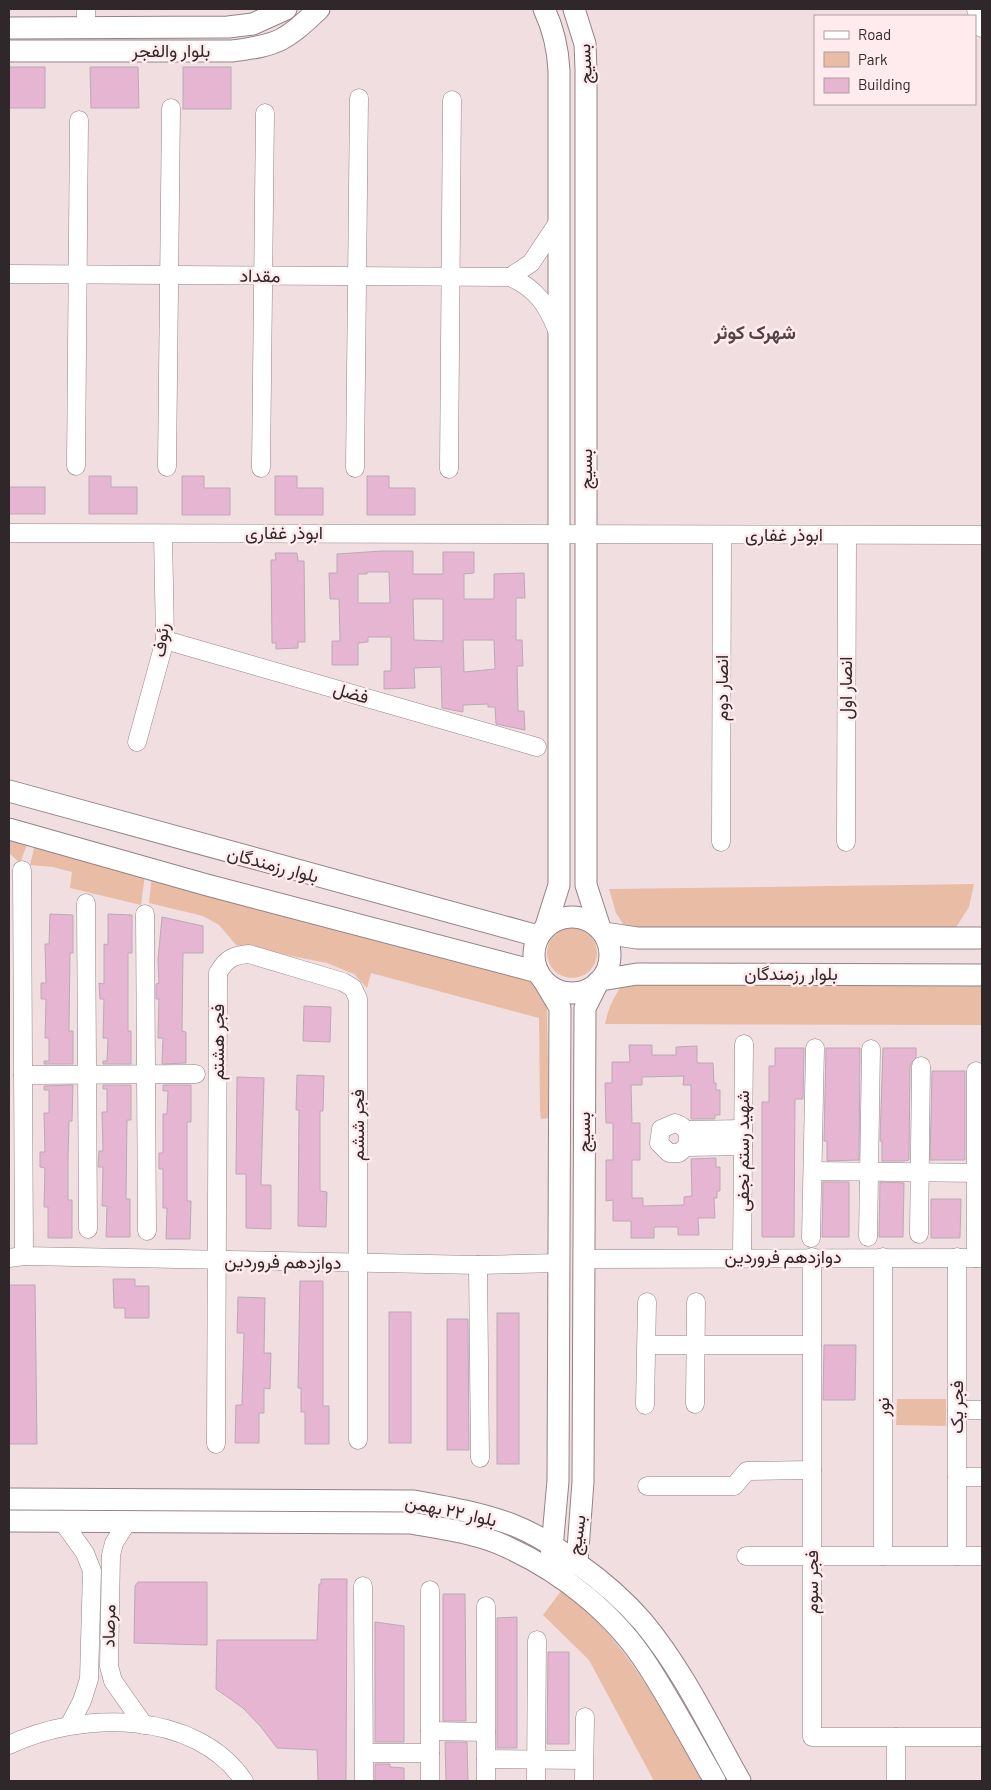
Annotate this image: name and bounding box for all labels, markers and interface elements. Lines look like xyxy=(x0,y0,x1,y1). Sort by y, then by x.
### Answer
legend xyxy=(814,15,976,105)
text: Road xyxy=(858,25,891,43)
street label: بلوار والفجر xyxy=(131,39,210,62)
street label: بسیج xyxy=(572,43,598,85)
text: Park xyxy=(858,50,888,68)
text: Building xyxy=(858,75,911,93)
street label: مقداد xyxy=(239,264,281,286)
district label: شهرک کوثر xyxy=(713,320,796,345)
street label: بسیج xyxy=(574,449,598,489)
street label: ابوذر غفاری xyxy=(245,521,323,544)
street label: ابوذر غفاری xyxy=(745,523,823,546)
street label: رئوف xyxy=(147,622,174,658)
street label: انصار دوم xyxy=(710,655,734,721)
street label: انصار اول xyxy=(834,657,857,719)
street label: فضل xyxy=(331,677,371,709)
street label: بلوار رزمندگان xyxy=(225,841,321,888)
street label: بلوار رزمندگان xyxy=(744,962,838,985)
street label: فجر هشتم xyxy=(206,1004,230,1080)
street label: فجر ششم xyxy=(346,1089,370,1161)
street label: شهید رستم نجفی xyxy=(731,1090,755,1212)
street label: بسیج xyxy=(572,1112,596,1152)
street label: دوازدهم فروردین xyxy=(724,1245,842,1269)
street label: دوازدهم فروردین xyxy=(224,1249,342,1275)
street label: فجر یک xyxy=(945,1380,968,1434)
street label: نور xyxy=(871,1397,894,1418)
street label: بلوار ۲۲ بهمن xyxy=(403,1490,499,1531)
street label: بسیج xyxy=(562,1513,592,1557)
street label: فجر سوم xyxy=(800,1550,824,1614)
street label: مرصاد xyxy=(97,1604,120,1648)

